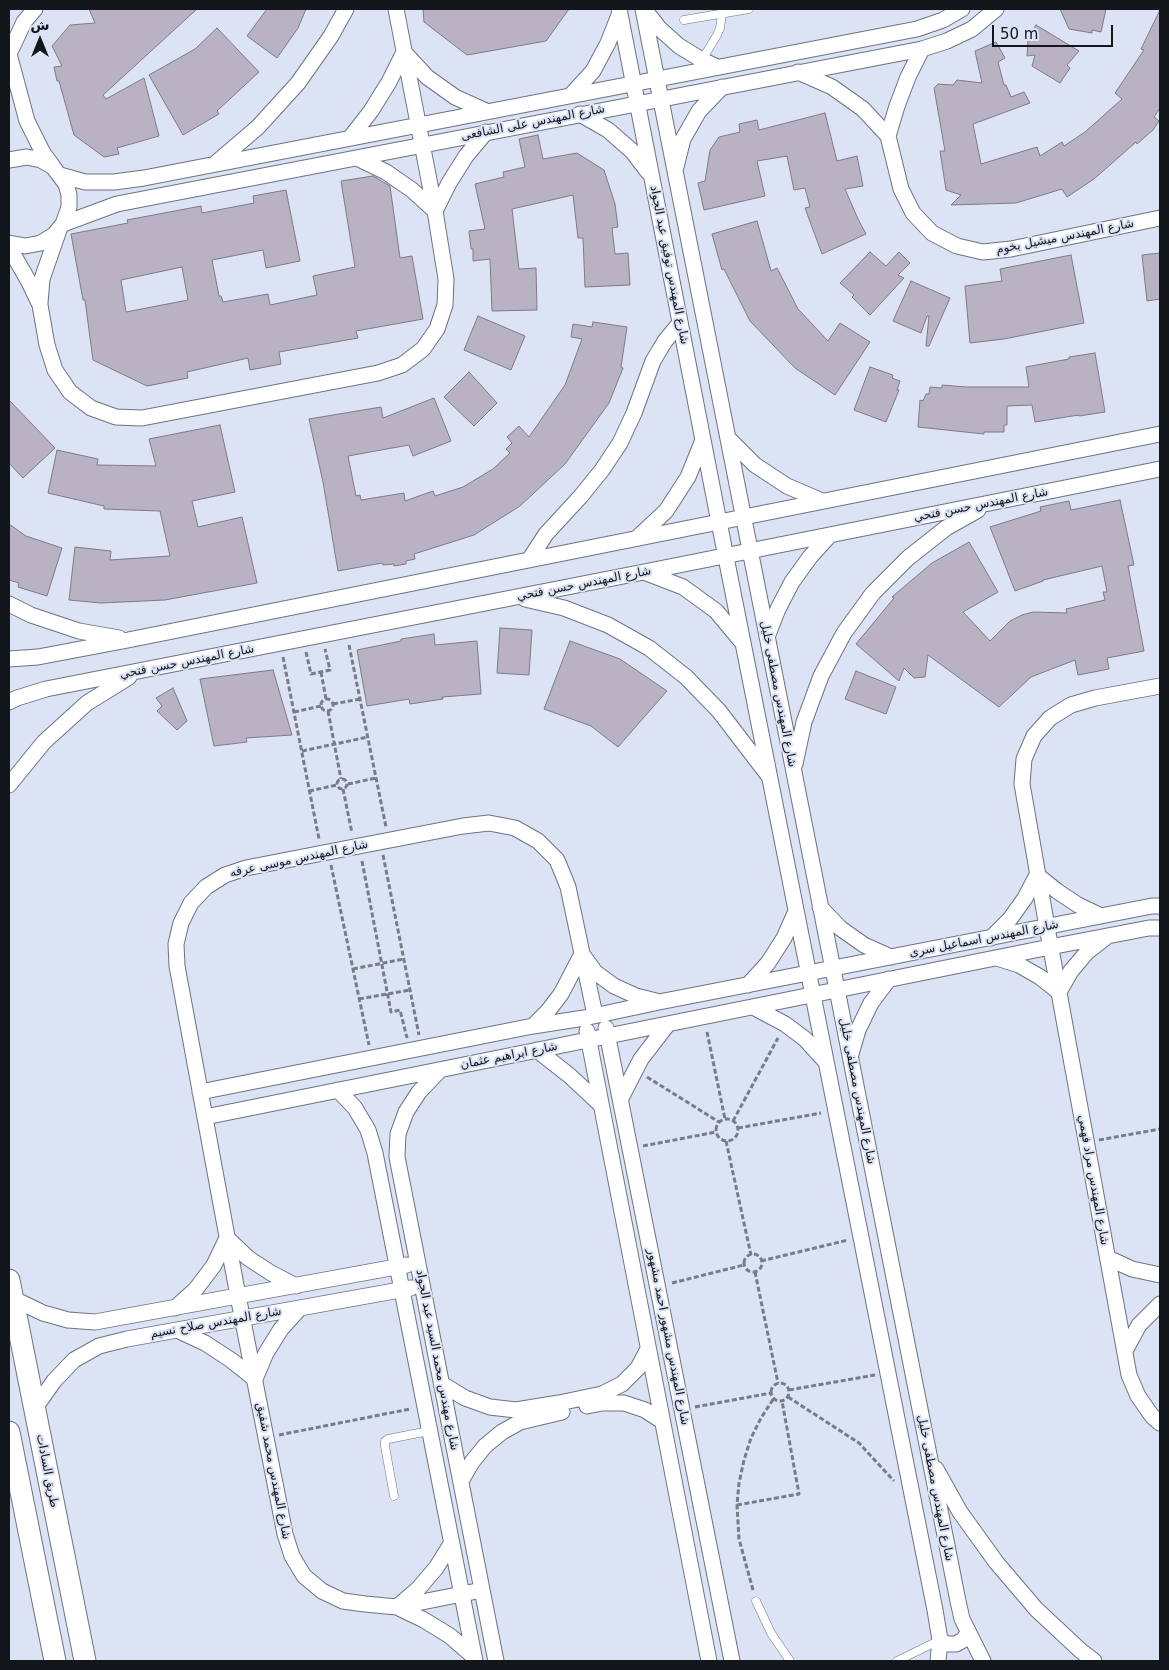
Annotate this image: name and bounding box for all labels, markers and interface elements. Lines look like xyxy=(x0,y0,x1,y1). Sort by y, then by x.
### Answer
north arrow xyxy=(15,15,65,65)
scale bar xyxy=(994,15,1115,47)
text: ش xyxy=(30,17,50,33)
text: 50 m xyxy=(1000,25,1038,43)
street label: شارع المهندس على الشافعى xyxy=(460,102,606,144)
street label: شارع المهندس توفيق عبد الجواد xyxy=(647,184,691,346)
street label: شارع المهندس ميشيل بخوم xyxy=(995,217,1135,257)
street label: شارع المهندس حسن فتحي xyxy=(913,485,1049,525)
street label: شارع المهندس حسن فتحي xyxy=(516,564,652,604)
street label: شارع المهندس مصطفى خليل xyxy=(757,620,799,768)
street label: شارع المهندس حسن فتحي xyxy=(119,642,255,682)
street label: شارع المهندس موسى عرفه xyxy=(229,837,369,881)
street label: شارع المهندس اسماعيل سرى xyxy=(908,917,1060,961)
street label: شارع المهندس مصطفى خليل xyxy=(836,1017,878,1165)
street label: شارع ابراهيم عثمان xyxy=(459,1039,559,1073)
street label: شارع المهندس مراد فهمي xyxy=(1074,1114,1112,1246)
street label: شارع المهندس مشهور احمد مشهور xyxy=(644,1248,692,1426)
street label: شارع مهندس محمد السيد عبد الجواد xyxy=(412,1268,462,1452)
street label: شارع المهندس صلاح نسيم xyxy=(149,1304,283,1342)
street label: شارع المهندس محمد شفيق xyxy=(253,1401,293,1541)
street label: شارع المهندس مصطفى خليل xyxy=(914,1414,956,1562)
street label: طريق السادات xyxy=(33,1433,61,1509)

